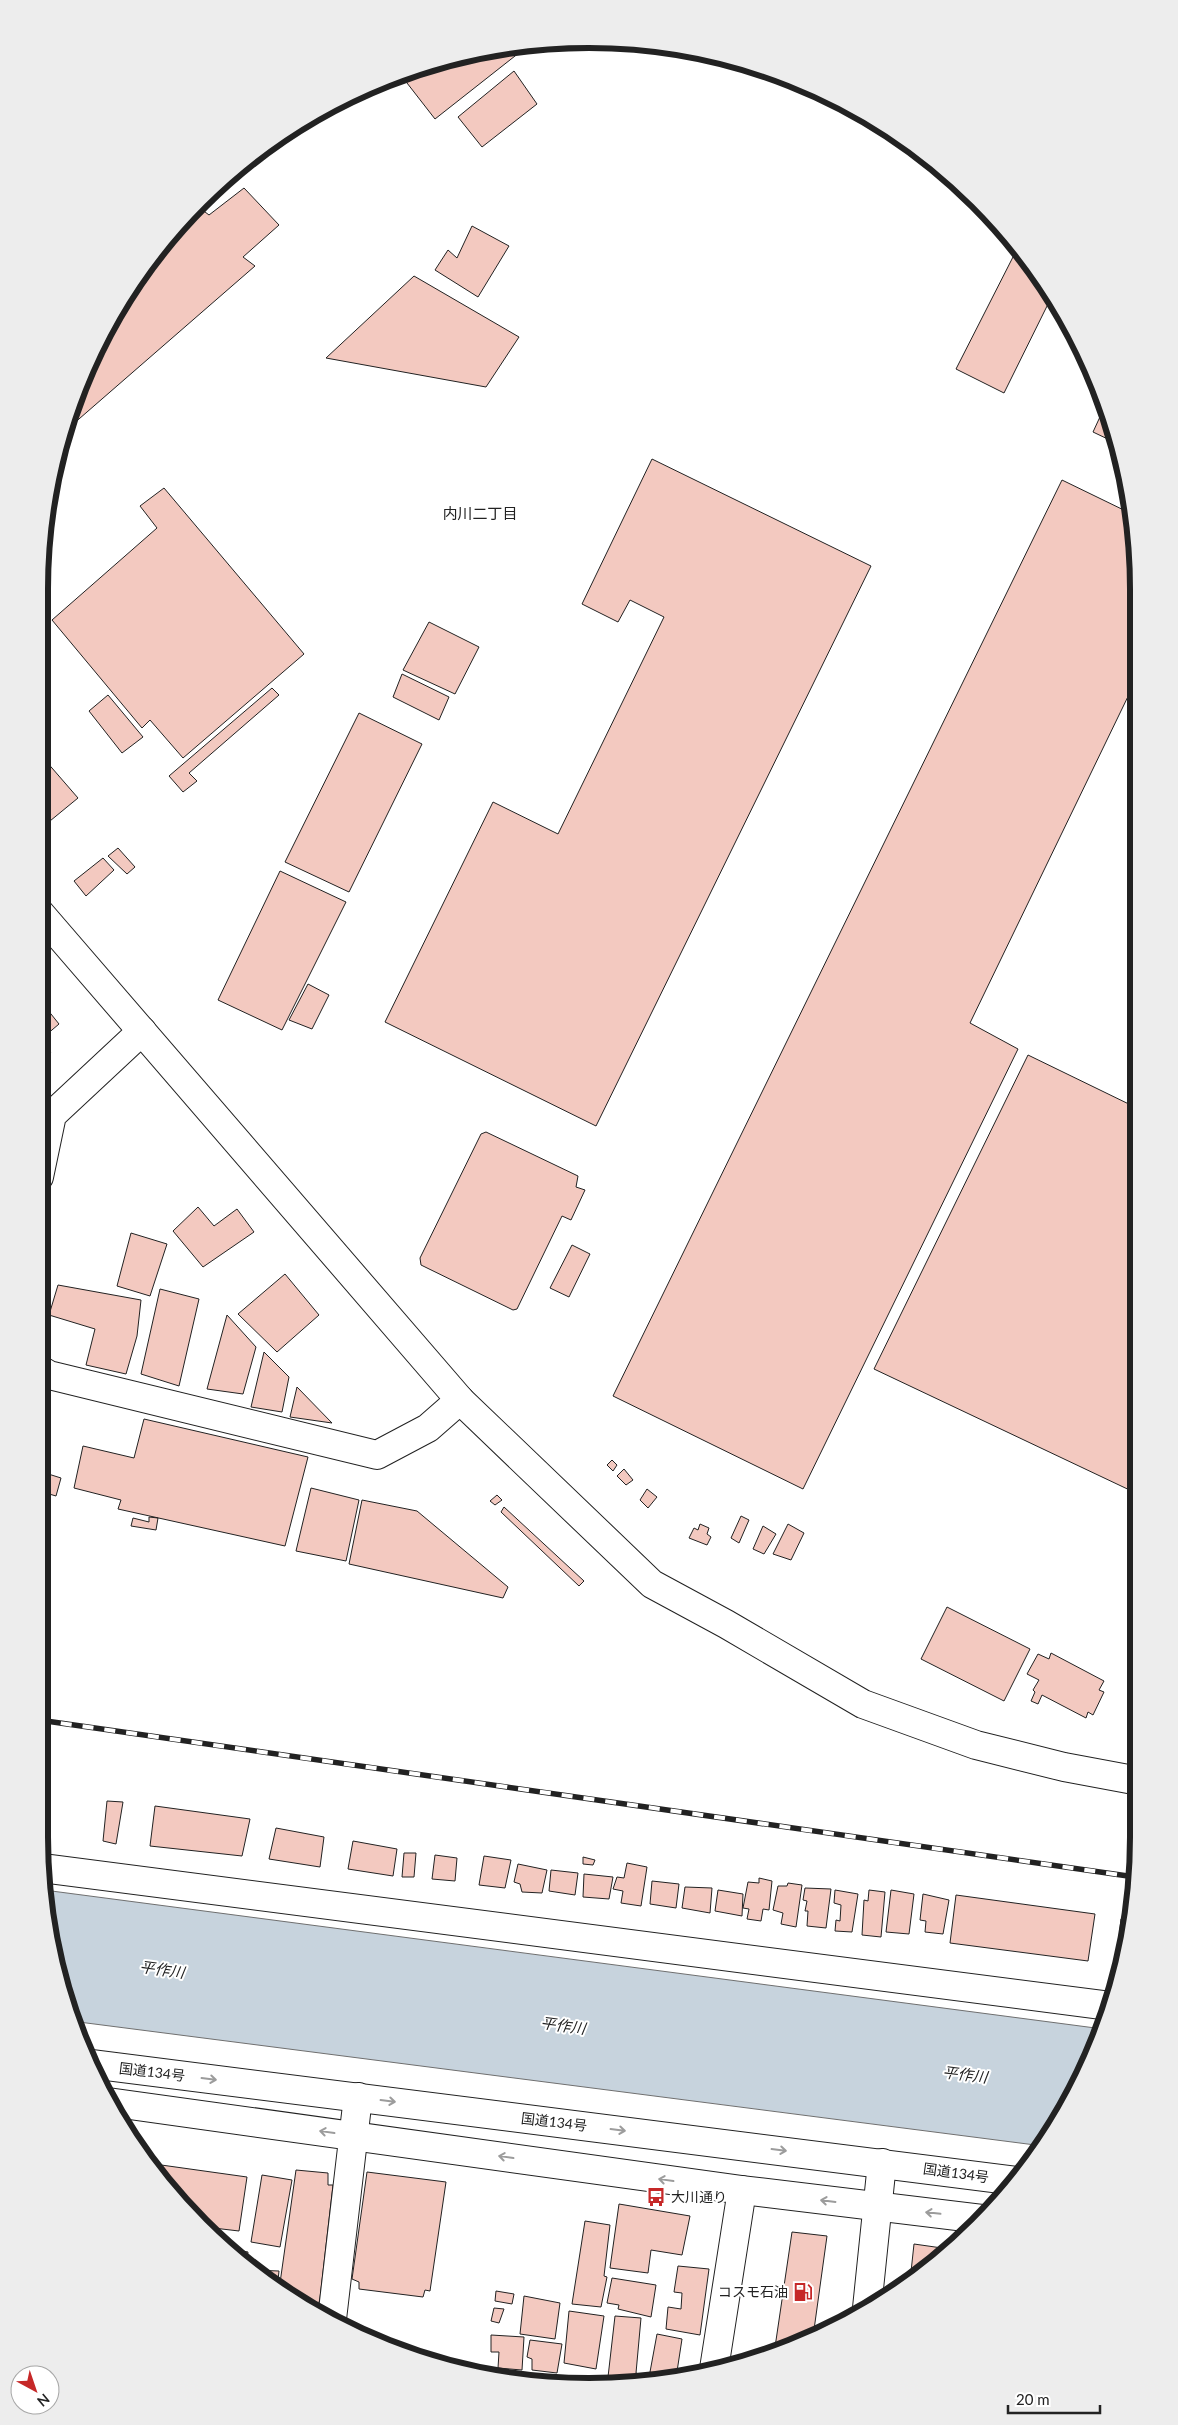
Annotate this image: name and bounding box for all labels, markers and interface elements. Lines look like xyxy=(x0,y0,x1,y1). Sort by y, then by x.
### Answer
district label: 内川二丁目 xyxy=(442,504,518,522)
water label: 平作川 xyxy=(139,1957,188,1981)
water label: 平作川 xyxy=(540,2013,589,2037)
street label: 国道134号 xyxy=(118,2059,186,2084)
water label: 平作川 xyxy=(942,2062,991,2086)
one-way arrow xyxy=(201,2074,217,2084)
one-way arrow xyxy=(379,2096,395,2106)
street label: 国道134号 xyxy=(520,2109,588,2134)
one-way arrow xyxy=(610,2125,626,2135)
one-way arrow xyxy=(320,2127,336,2137)
one-way arrow xyxy=(771,2145,787,2155)
one-way arrow xyxy=(498,2152,514,2162)
street label: 国道134号 xyxy=(922,2159,990,2186)
one-way arrow xyxy=(659,2175,675,2185)
bus stop icon: 大川通り xyxy=(645,2186,667,2208)
place label: 大川通り xyxy=(671,2188,727,2205)
one-way arrow xyxy=(820,2196,836,2206)
one-way arrow xyxy=(925,2208,941,2218)
fuel station icon: コスモ石油 xyxy=(792,2281,814,2303)
place label: コスモ石油 xyxy=(718,2283,788,2300)
north arrow xyxy=(10,2365,60,2415)
scale bar xyxy=(1008,2382,1100,2414)
text: N xyxy=(34,2390,53,2410)
text: 20 m xyxy=(1016,2390,1050,2408)

